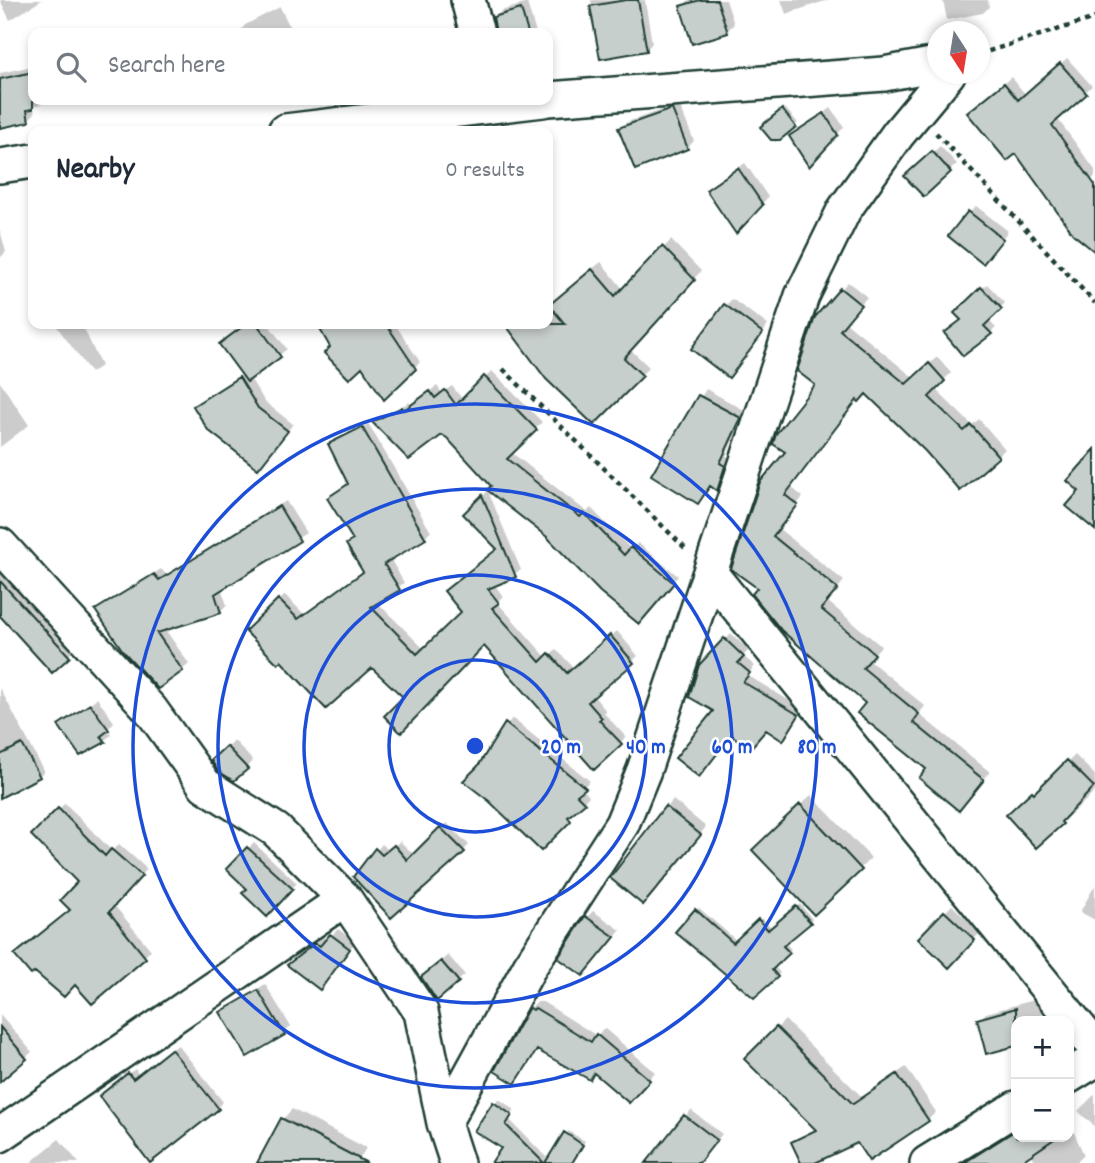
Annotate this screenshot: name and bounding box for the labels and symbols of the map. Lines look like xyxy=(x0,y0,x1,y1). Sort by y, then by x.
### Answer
north arrow xyxy=(927,21,990,84)
centre of rings xyxy=(463,734,487,758)
text: 20 m xyxy=(541,734,581,764)
text: 40 m xyxy=(626,734,666,764)
text: 60 m xyxy=(712,734,752,764)
text: 80 m xyxy=(797,734,837,764)

